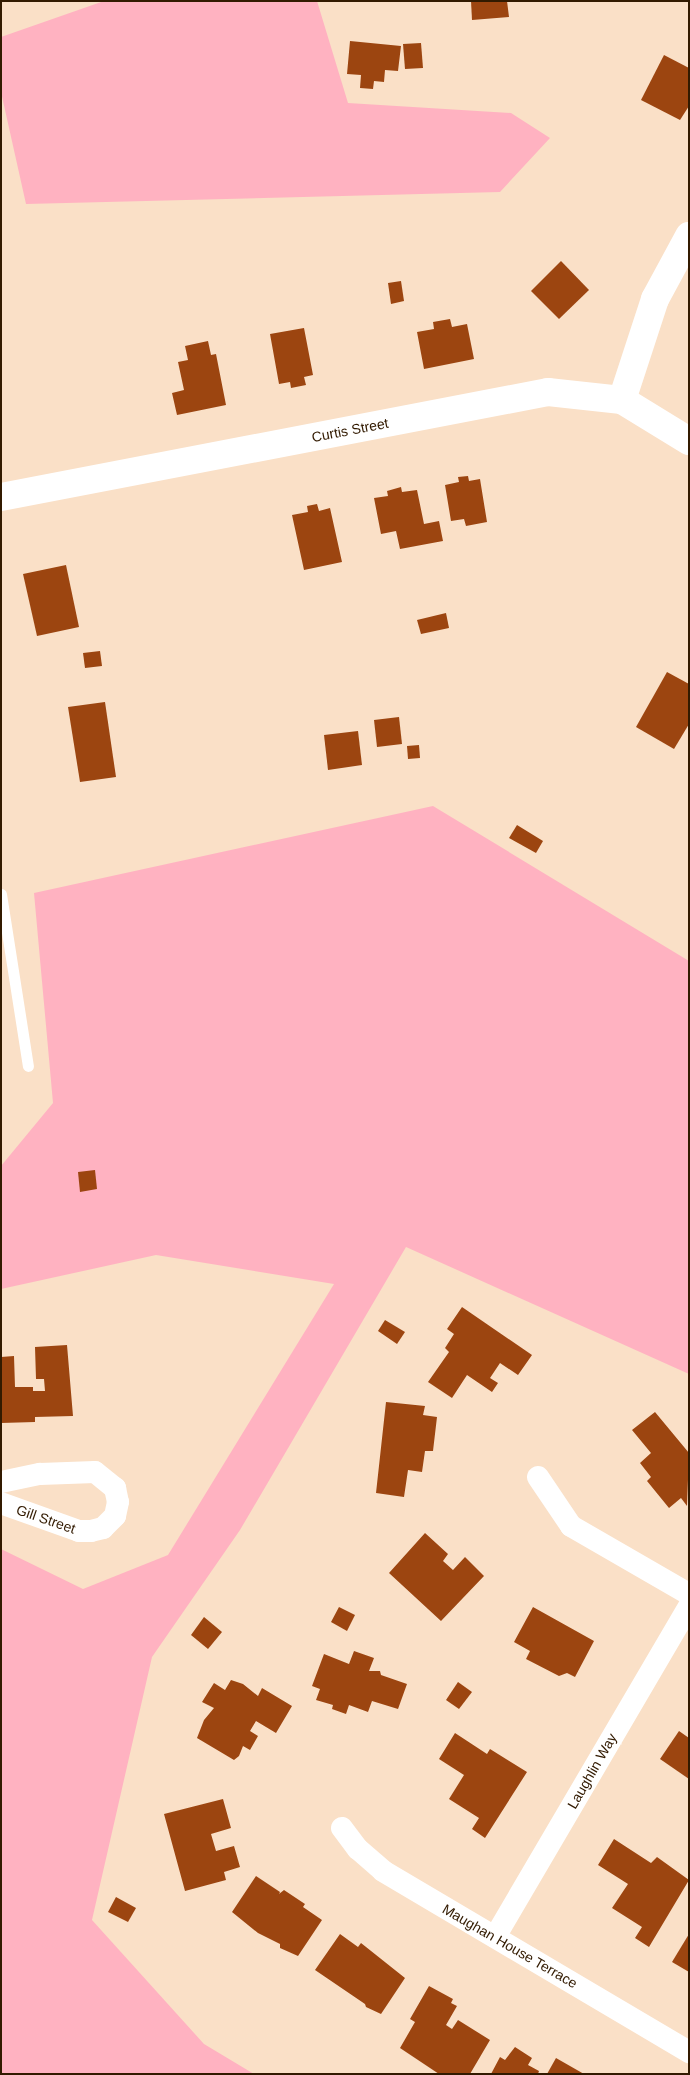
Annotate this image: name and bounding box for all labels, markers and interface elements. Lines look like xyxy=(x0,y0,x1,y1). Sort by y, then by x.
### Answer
street label: Curtis Street xyxy=(310,414,390,446)
street label: Gill Street xyxy=(14,1501,78,1537)
street label: Laughlin Way xyxy=(564,1730,620,1812)
street label: Maughan House Terrace xyxy=(439,1900,581,1992)

